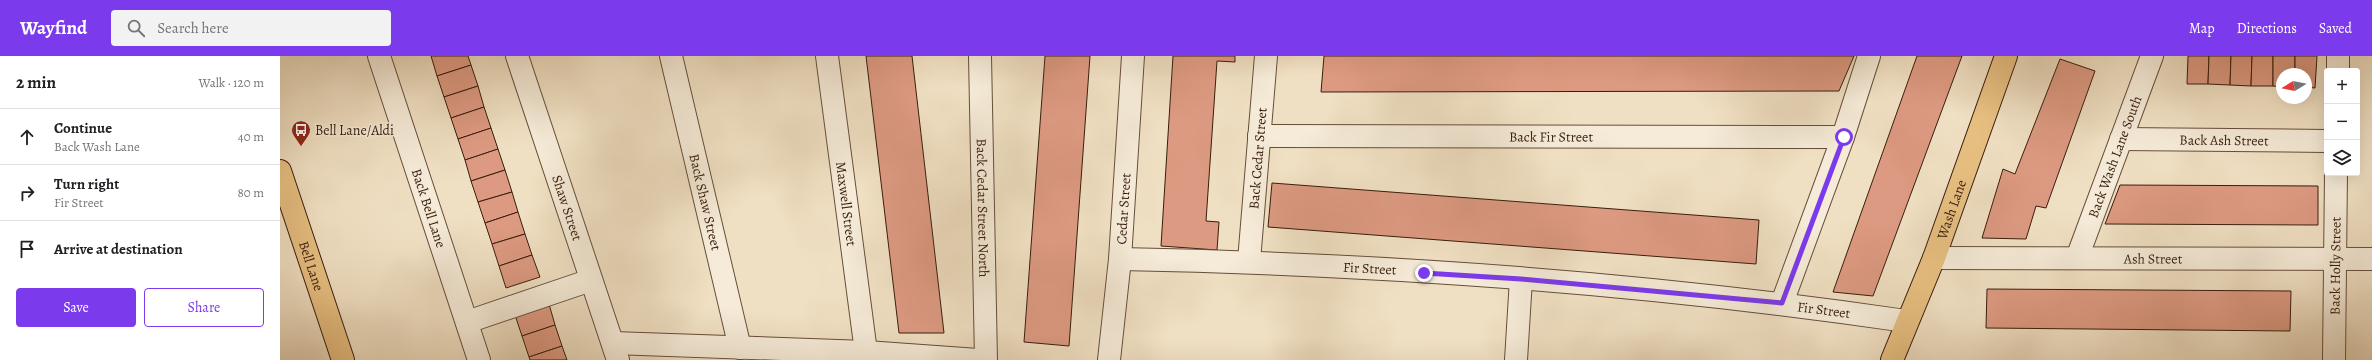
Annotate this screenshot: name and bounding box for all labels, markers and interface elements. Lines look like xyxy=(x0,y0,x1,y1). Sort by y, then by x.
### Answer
search box xyxy=(111,10,391,46)
text: Wayfind xyxy=(20,15,87,41)
icon: search xyxy=(125,17,147,39)
text: Search here xyxy=(157,18,229,38)
text: Map xyxy=(2189,19,2215,38)
text: Directions xyxy=(2237,19,2297,38)
text: Saved xyxy=(2319,19,2352,38)
north arrow xyxy=(2276,68,2312,104)
map controls xyxy=(2324,68,2360,176)
button: + xyxy=(2324,68,2360,104)
text: 2 min xyxy=(16,71,56,94)
text: Walk · 120 m xyxy=(199,74,264,91)
street label: Back Wash Lane South xyxy=(2083,92,2146,221)
button: − xyxy=(2324,104,2360,140)
street label: Back Cedar Street xyxy=(1244,106,1271,210)
text: Continue xyxy=(54,118,112,138)
bus stop icon: Bell Lane/Aldi xyxy=(290,119,312,147)
place label: Bell Lane/Aldi xyxy=(315,121,394,140)
icon: ahead xyxy=(16,126,38,148)
street label: Back Fir Street xyxy=(1509,127,1593,146)
text: 40 m xyxy=(238,128,264,145)
route start xyxy=(1835,128,1853,146)
street label: Back Ash Street xyxy=(2179,130,2269,150)
text: Back Wash Lane xyxy=(54,138,140,155)
street label: Back Cedar Street North xyxy=(972,138,994,278)
button: layers xyxy=(2324,140,2360,176)
street label: Back Shaw Street xyxy=(685,152,726,253)
street label: Maxwell Street xyxy=(831,160,861,247)
street label: Back Bell Lane xyxy=(407,166,451,250)
street label: Cedar Street xyxy=(1111,172,1135,245)
street label: Shaw Street xyxy=(548,173,587,244)
text: Turn right xyxy=(54,174,119,194)
street label: Wash Lane xyxy=(1932,177,1971,243)
icon: right xyxy=(16,182,38,204)
text: 80 m xyxy=(237,184,264,201)
text: Fir Street xyxy=(54,194,104,211)
street label: Back Holly Street xyxy=(2325,216,2345,315)
icon: arrive xyxy=(16,238,38,260)
street label: Bell Lane xyxy=(294,238,329,293)
text: Arrive at destination xyxy=(54,239,183,259)
street label: Ash Street xyxy=(2123,249,2183,268)
street label: Fir Street xyxy=(1343,257,1397,279)
route end xyxy=(1415,264,1433,282)
button: Save xyxy=(16,288,136,327)
button: Share xyxy=(144,288,264,327)
street label: Fir Street xyxy=(1796,297,1852,323)

